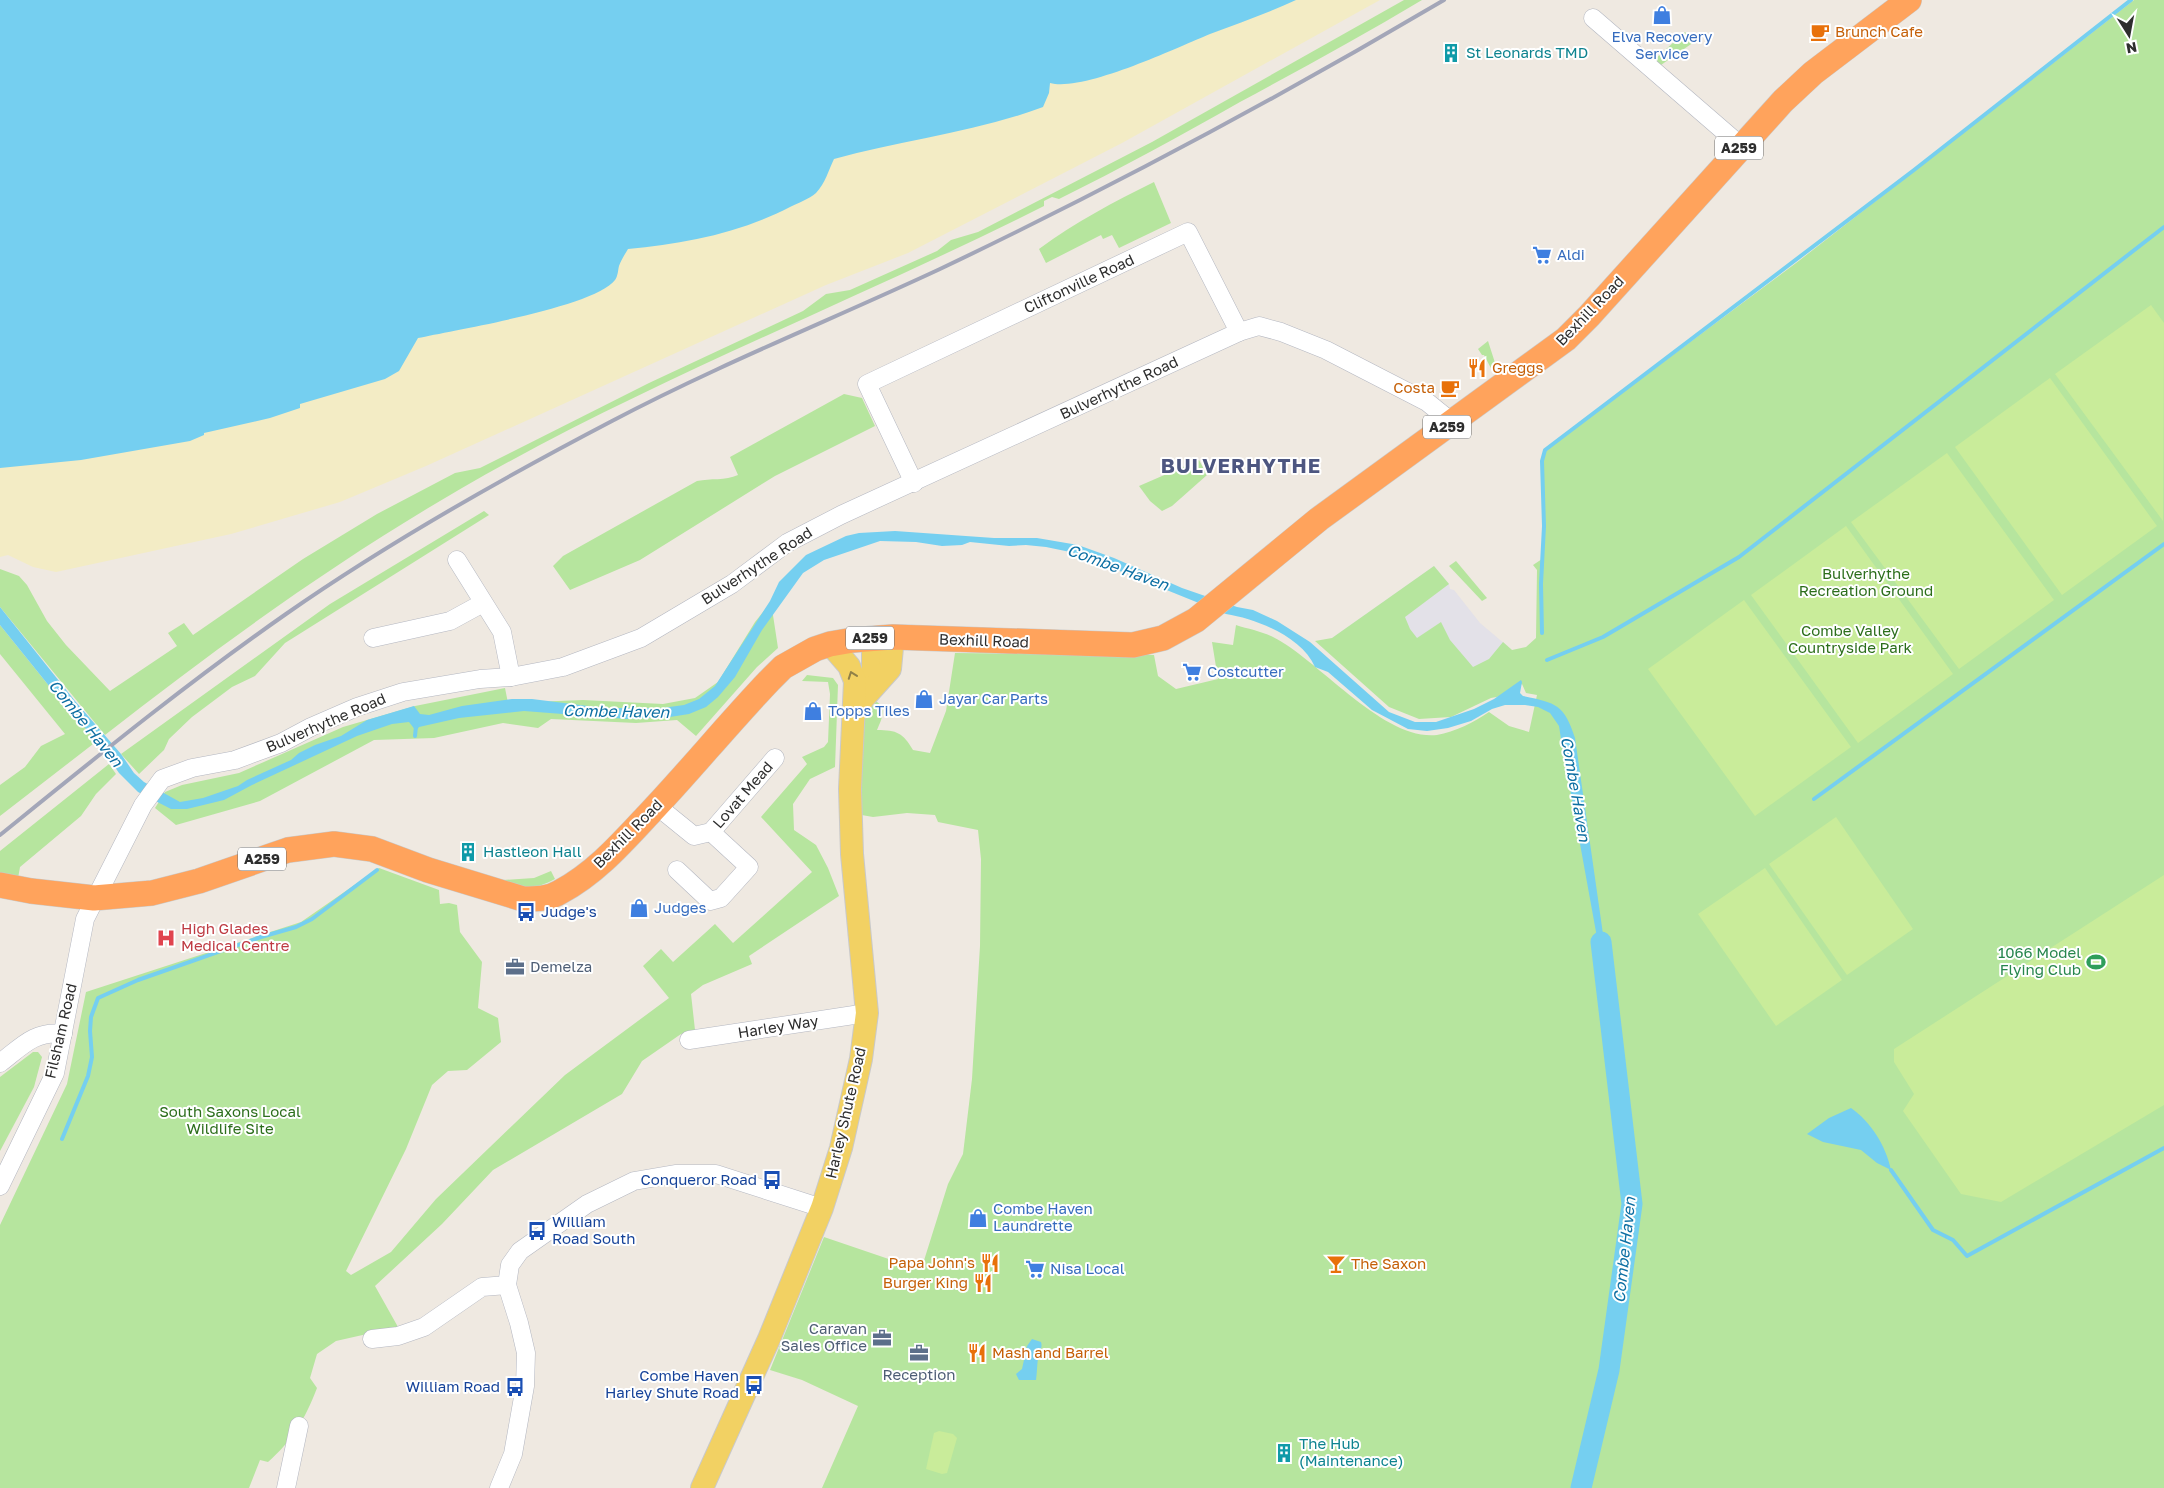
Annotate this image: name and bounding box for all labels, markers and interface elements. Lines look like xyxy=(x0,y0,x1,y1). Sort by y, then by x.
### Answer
shop icon: Elva Recovery Service xyxy=(1651,4,1673,26)
north arrow xyxy=(2104,10,2154,60)
cafe icon: Brunch Cafe xyxy=(1809,21,1831,43)
place label: Brunch Cafe xyxy=(1835,22,1923,40)
place label: Elva Recovery Service xyxy=(1612,27,1713,62)
text: N xyxy=(2125,39,2138,58)
building icon: St Leonards TMD xyxy=(1440,42,1462,64)
place label: St Leonards TMD xyxy=(1466,43,1588,61)
road number: A259 xyxy=(1715,136,1763,160)
supermarket icon: Aldi xyxy=(1531,244,1553,266)
place label: Aldi xyxy=(1557,245,1585,263)
street label: Cliftonville Road xyxy=(1021,250,1137,317)
street label: Bexhill Road xyxy=(1552,272,1627,349)
street label: Bulverhythe Road xyxy=(1057,352,1181,422)
restaurant icon: Greggs xyxy=(1466,357,1488,379)
place label: Greggs xyxy=(1492,358,1543,376)
cafe icon: Costa xyxy=(1439,377,1461,399)
place label: Costa xyxy=(1393,378,1435,396)
road number: A259 xyxy=(1423,416,1471,438)
district label: BULVERHYTHE xyxy=(1161,453,1321,477)
street label: Bulverhythe Road xyxy=(698,523,815,608)
water label: Combe Haven xyxy=(1065,539,1172,595)
park label: Bulverhythe Recreation Ground xyxy=(1799,564,1933,599)
park label: Combe Valley Countryside Park xyxy=(1788,621,1913,656)
road number: A259 xyxy=(846,626,894,650)
street label: Bexhill Road xyxy=(939,629,1029,651)
supermarket icon: Costcutter xyxy=(1181,661,1203,683)
place label: Costcutter xyxy=(1207,662,1284,680)
one-way arrow xyxy=(848,671,858,679)
water label: Combe Haven xyxy=(45,675,128,772)
shop icon: Jayar Car Parts xyxy=(913,688,935,710)
street label: Bulverhythe Road xyxy=(263,689,388,755)
place label: Jayar Car Parts xyxy=(939,689,1048,707)
water label: Combe Haven xyxy=(563,700,671,722)
shop icon: Topps Tiles xyxy=(802,700,824,722)
place label: Topps Tiles xyxy=(828,701,910,719)
water label: Combe Haven xyxy=(1557,735,1595,844)
street label: Lovat Mead xyxy=(708,757,776,831)
street label: Bexhill Road xyxy=(589,795,665,871)
building icon: Hastleon Hall xyxy=(457,841,479,863)
place label: Hastleon Hall xyxy=(483,842,582,860)
road number: A259 xyxy=(238,848,286,871)
shop icon: Judges xyxy=(628,897,650,919)
place label: Judges xyxy=(654,898,707,916)
bus stop icon: Judge's xyxy=(515,901,537,923)
place label: Judge's xyxy=(541,902,597,920)
place label: High Glades Medical Centre xyxy=(181,919,290,954)
hospital icon: High Glades Medical Centre xyxy=(155,927,177,949)
place label: 1066 Model Flying Club xyxy=(1998,943,2081,978)
sports icon: 1066 Model Flying Club xyxy=(2085,951,2107,973)
office icon: Demelza xyxy=(504,956,526,978)
place label: Demelza xyxy=(530,957,592,975)
street label: Filsham Road xyxy=(40,981,80,1080)
street label: Harley Way xyxy=(736,1011,820,1041)
street label: Harley Shute Road xyxy=(821,1045,869,1180)
park label: South Saxons Local Wildlife Site xyxy=(159,1102,301,1137)
bus stop icon: Conqueror Road xyxy=(761,1169,783,1191)
place label: Conqueror Road xyxy=(641,1170,757,1188)
water label: Combe Haven xyxy=(1608,1195,1640,1304)
place label: Combe Haven Laundrette xyxy=(993,1199,1093,1234)
shop icon: Combe Haven Laundrette xyxy=(967,1207,989,1229)
place label: William Road South xyxy=(552,1212,635,1247)
bus stop icon: William Road South xyxy=(526,1220,548,1242)
restaurant icon: Papa John's xyxy=(979,1252,1001,1274)
place label: Papa John's xyxy=(889,1253,975,1271)
bar icon: The Saxon xyxy=(1325,1253,1347,1275)
place label: The Saxon xyxy=(1351,1254,1426,1272)
supermarket icon: Nisa Local xyxy=(1024,1258,1046,1280)
place label: Nisa Local xyxy=(1050,1259,1125,1277)
restaurant icon: Burger King xyxy=(972,1272,994,1294)
place label: Burger King xyxy=(883,1273,968,1291)
place label: Caravan Sales Office xyxy=(781,1319,867,1354)
office icon: Caravan Sales Office xyxy=(871,1327,893,1349)
office icon: Reception xyxy=(908,1342,930,1364)
restaurant icon: Mash and Barrel xyxy=(966,1342,988,1364)
place label: Mash and Barrel xyxy=(992,1343,1109,1361)
place label: Reception xyxy=(882,1365,956,1383)
place label: Combe Haven Harley Shute Road xyxy=(605,1366,739,1401)
bus stop icon: Combe Haven Harley Shute Road xyxy=(743,1374,765,1396)
bus stop icon: William Road xyxy=(504,1376,526,1398)
place label: William Road xyxy=(406,1377,500,1395)
place label: The Hub (Maintenance) xyxy=(1299,1434,1403,1469)
building icon: The Hub (Maintenance) xyxy=(1273,1442,1295,1464)

